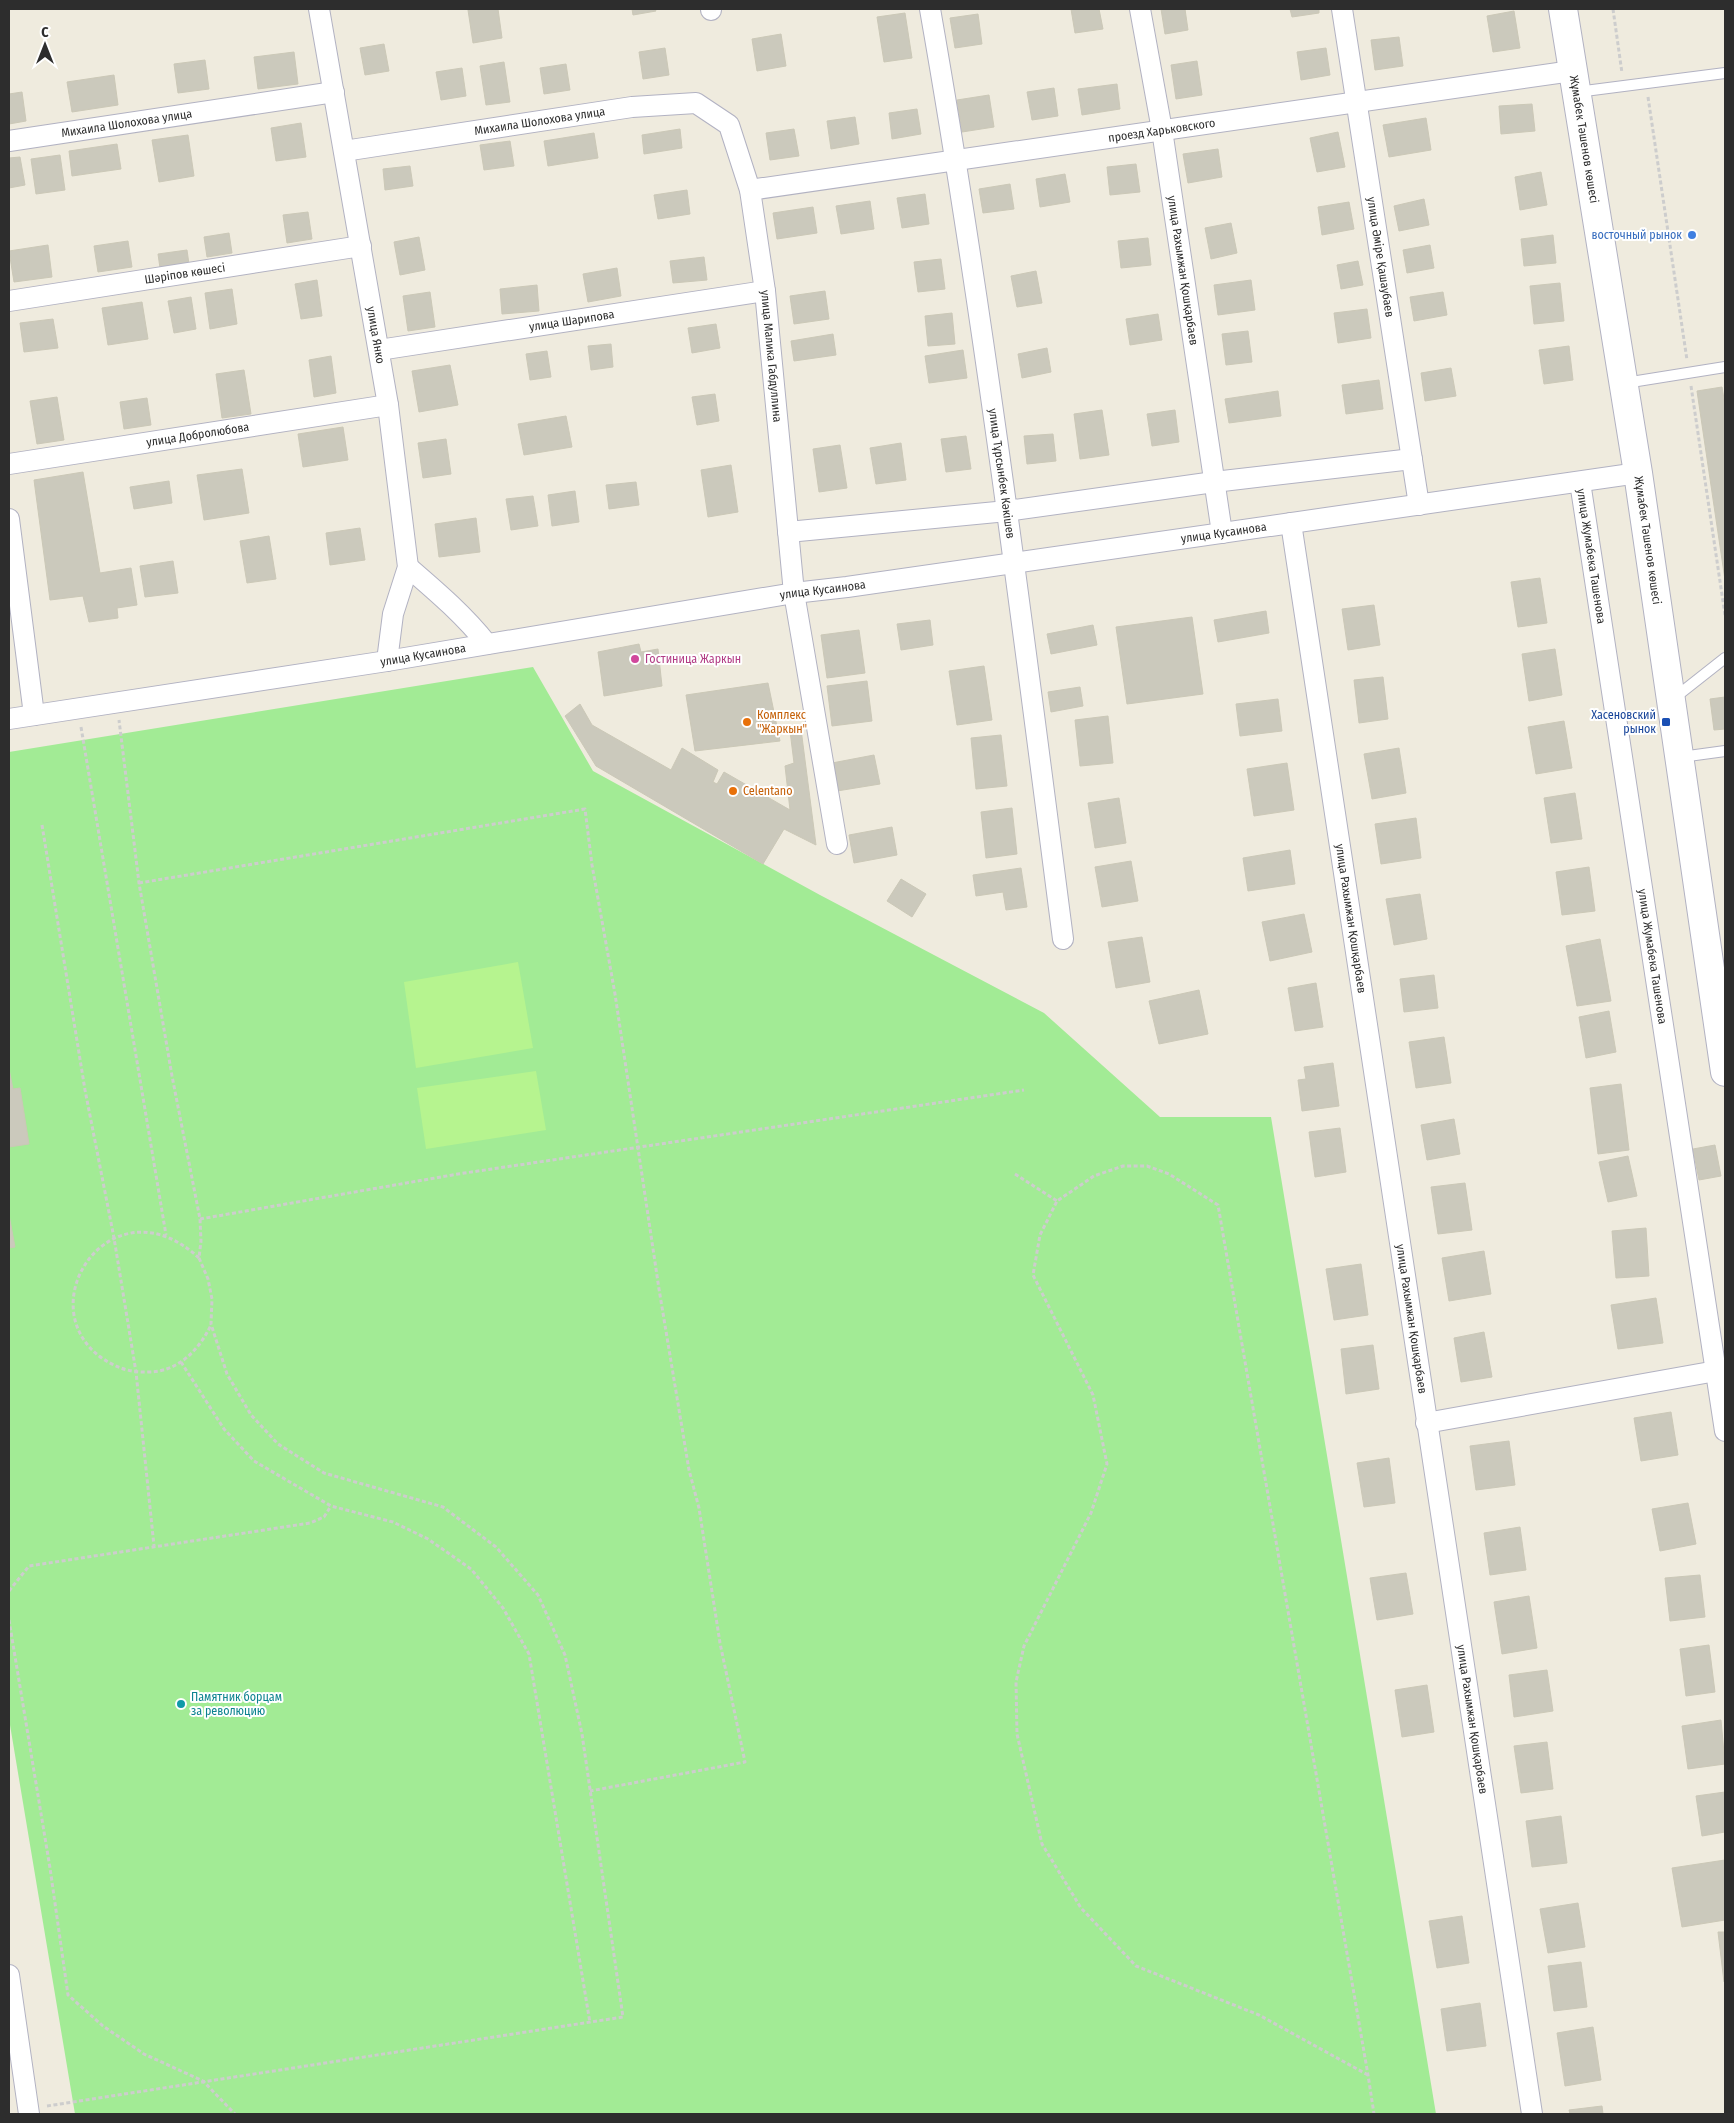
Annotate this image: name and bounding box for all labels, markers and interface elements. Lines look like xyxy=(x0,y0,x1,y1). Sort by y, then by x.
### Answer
north arrow xyxy=(20,20,70,70)
text: С xyxy=(41,24,49,41)
street label: Жұмабек Тәшенов көшесі xyxy=(1567,74,1601,204)
street label: Михаила Шолохова улица xyxy=(473,104,606,138)
street label: Михаила Шолохова улица xyxy=(60,106,193,140)
street label: проезд Харьковского xyxy=(1107,116,1216,145)
street label: улица Рахымжан Қошқарбаев xyxy=(1165,195,1201,346)
street label: улица Әміре Қашаубаев xyxy=(1364,196,1397,318)
place label: восточный рынок xyxy=(1591,228,1682,242)
marker: восточный рынок xyxy=(1686,229,1698,241)
street label: Шәріпов көшесі xyxy=(144,260,226,287)
street label: улица Малика Габдуллина xyxy=(758,289,785,423)
street label: улица Янко xyxy=(364,305,388,365)
street label: улица Шарипова xyxy=(528,307,615,334)
street label: улица Тұрсынбек Кәкішев xyxy=(986,407,1018,540)
street label: улица Добролюбова xyxy=(145,420,250,450)
street label: Жұмабек Тәшенов көшесі xyxy=(1632,475,1664,605)
street label: улица Жумабека Ташенова xyxy=(1574,488,1609,625)
street label: улица Кусаинова xyxy=(1180,520,1268,546)
street label: улица Кусаинова xyxy=(779,577,867,602)
street label: улица Кусаинова xyxy=(379,641,467,669)
place label: Гостиница Жаркын xyxy=(645,652,741,666)
marker: Гостиница Жаркын xyxy=(629,653,641,665)
place label: Комплекс "Жаркын" xyxy=(757,708,807,736)
place label: Хасеновский рынок xyxy=(1591,708,1656,736)
marker: Комплекс "Жаркын" xyxy=(741,716,753,728)
marker: Хасеновский рынок xyxy=(1660,716,1672,728)
place label: Celentano xyxy=(743,784,793,798)
marker: Celentano xyxy=(727,785,739,797)
street label: улица Рахымжан Қошқарбаев xyxy=(1333,843,1369,994)
street label: улица Жумабека Ташенова xyxy=(1635,888,1670,1025)
street label: улица Рахымжан Қошқарбаев xyxy=(1393,1243,1430,1395)
street label: улица Рахымжан Қошқарбаев xyxy=(1454,1644,1490,1795)
place label: Памятник борцам за революцию xyxy=(191,1690,282,1718)
marker: Памятник борцам за революцию xyxy=(175,1698,187,1710)

